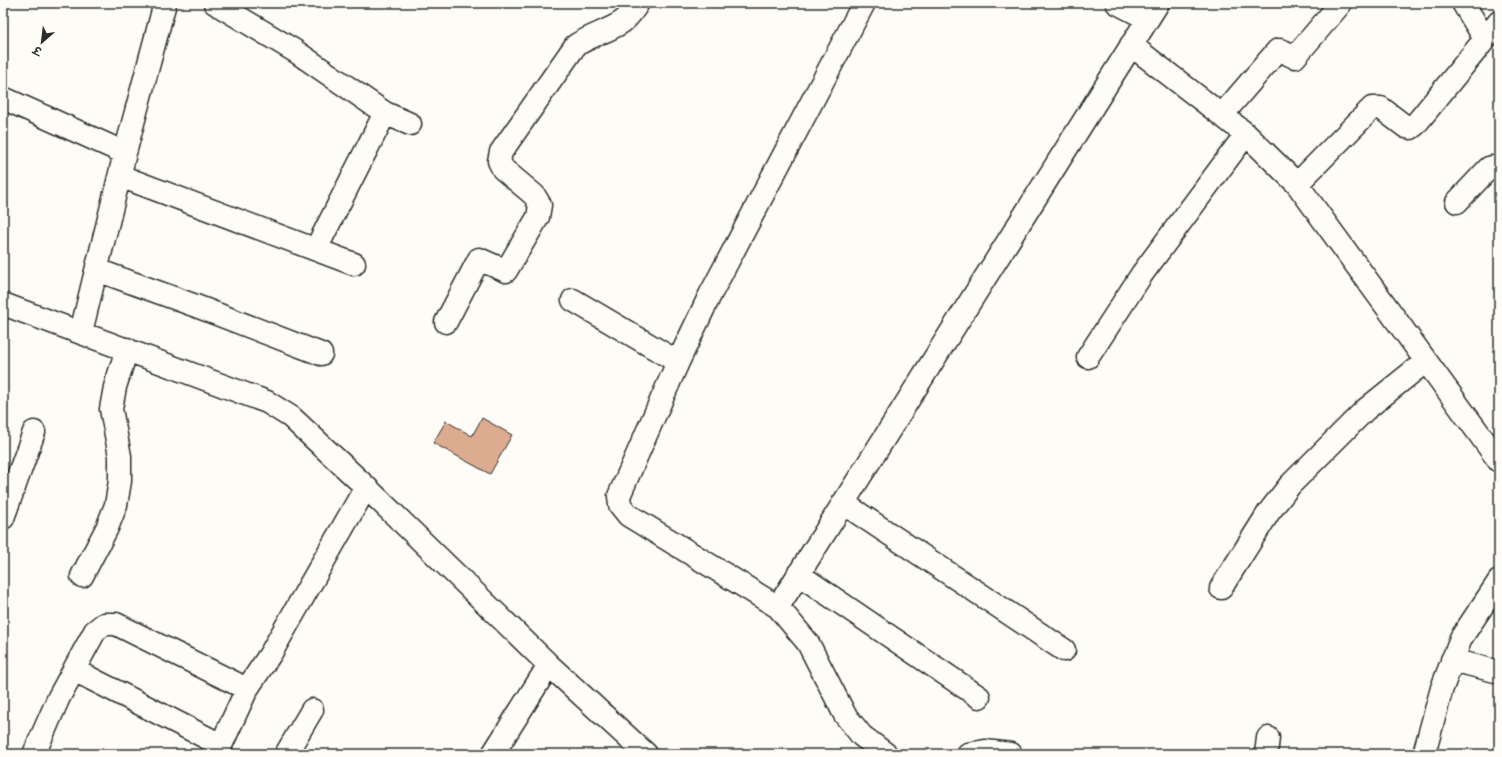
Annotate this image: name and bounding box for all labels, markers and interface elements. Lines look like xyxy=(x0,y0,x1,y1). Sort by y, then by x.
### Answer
north arrow xyxy=(22,22,62,62)
text: उ xyxy=(28,39,46,61)

